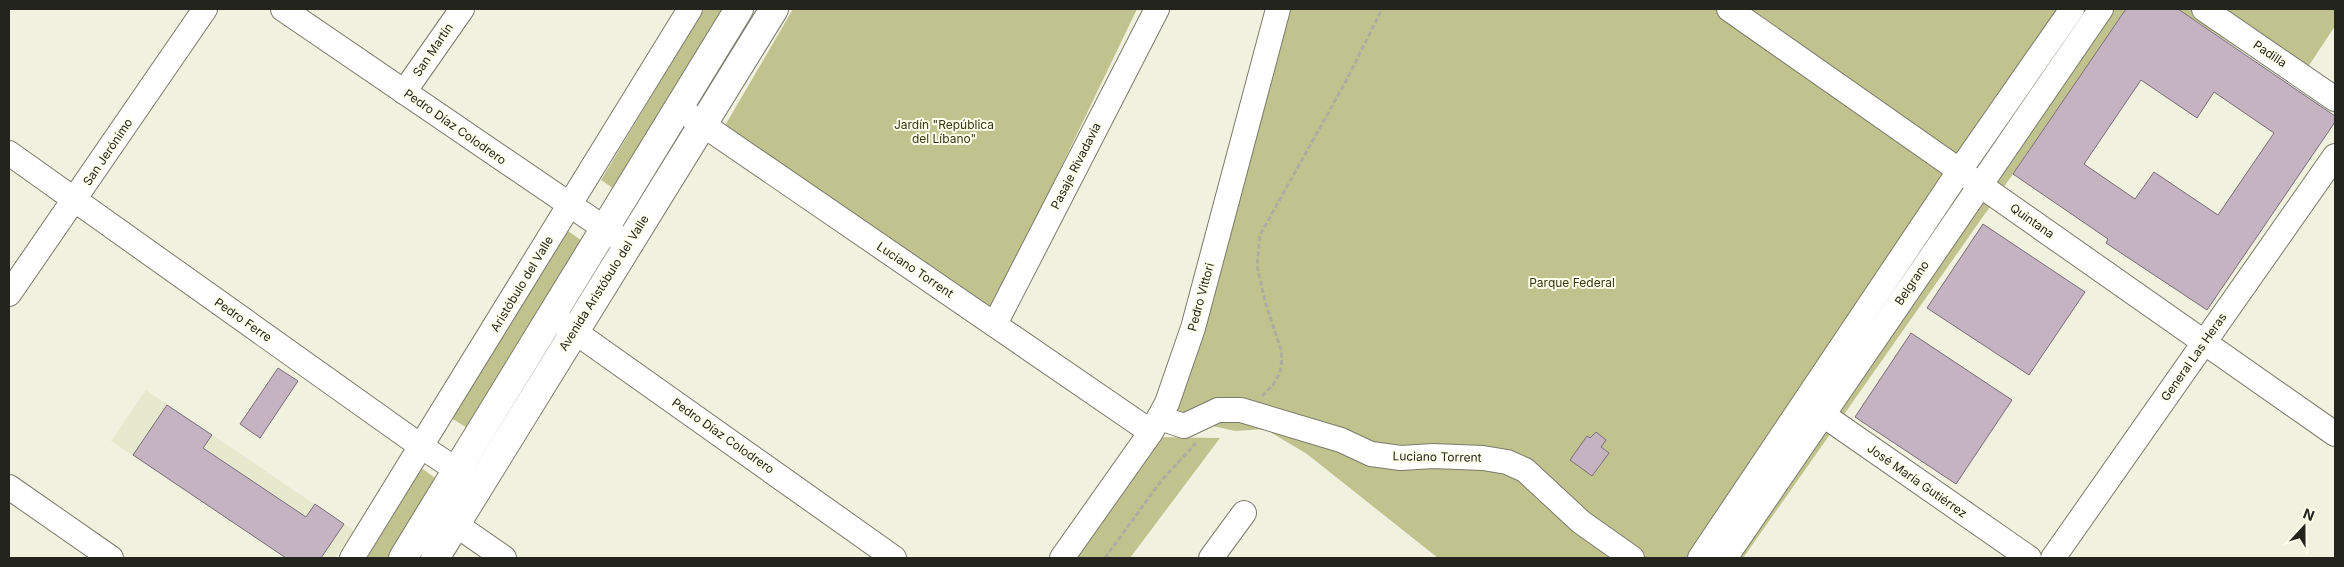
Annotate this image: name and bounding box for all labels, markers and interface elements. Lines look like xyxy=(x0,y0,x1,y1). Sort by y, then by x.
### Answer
street label: San Martín xyxy=(409,20,456,79)
street label: Padilla xyxy=(2251,37,2290,70)
street label: Pedro Díaz Colodrero xyxy=(401,86,509,168)
street label: San Jerónimo xyxy=(80,115,136,188)
park label: Jardín "República del Líbano" xyxy=(894,117,994,146)
street label: Pasaje Rivadavia xyxy=(1047,120,1104,212)
street label: Quintana xyxy=(2007,200,2057,241)
street label: Avenida Aristóbulo del Valle xyxy=(556,212,652,353)
street label: Aristóbulo del Valle xyxy=(487,233,556,334)
street label: Luciano Torrent xyxy=(874,238,956,301)
street label: Belgrano xyxy=(1891,258,1932,308)
street label: Pedro Vittori xyxy=(1184,261,1217,333)
park label: Parque Federal xyxy=(1529,275,1615,290)
street label: Pedro Ferre xyxy=(212,294,275,345)
street label: General Las Heras xyxy=(2158,310,2230,404)
street label: Pedro Díaz Colodrero xyxy=(669,395,777,477)
street label: José María Gutiérrez xyxy=(1864,440,1970,521)
street label: Luciano Torrent xyxy=(1392,448,1482,465)
north arrow xyxy=(2279,502,2329,552)
text: N xyxy=(2301,505,2317,524)

